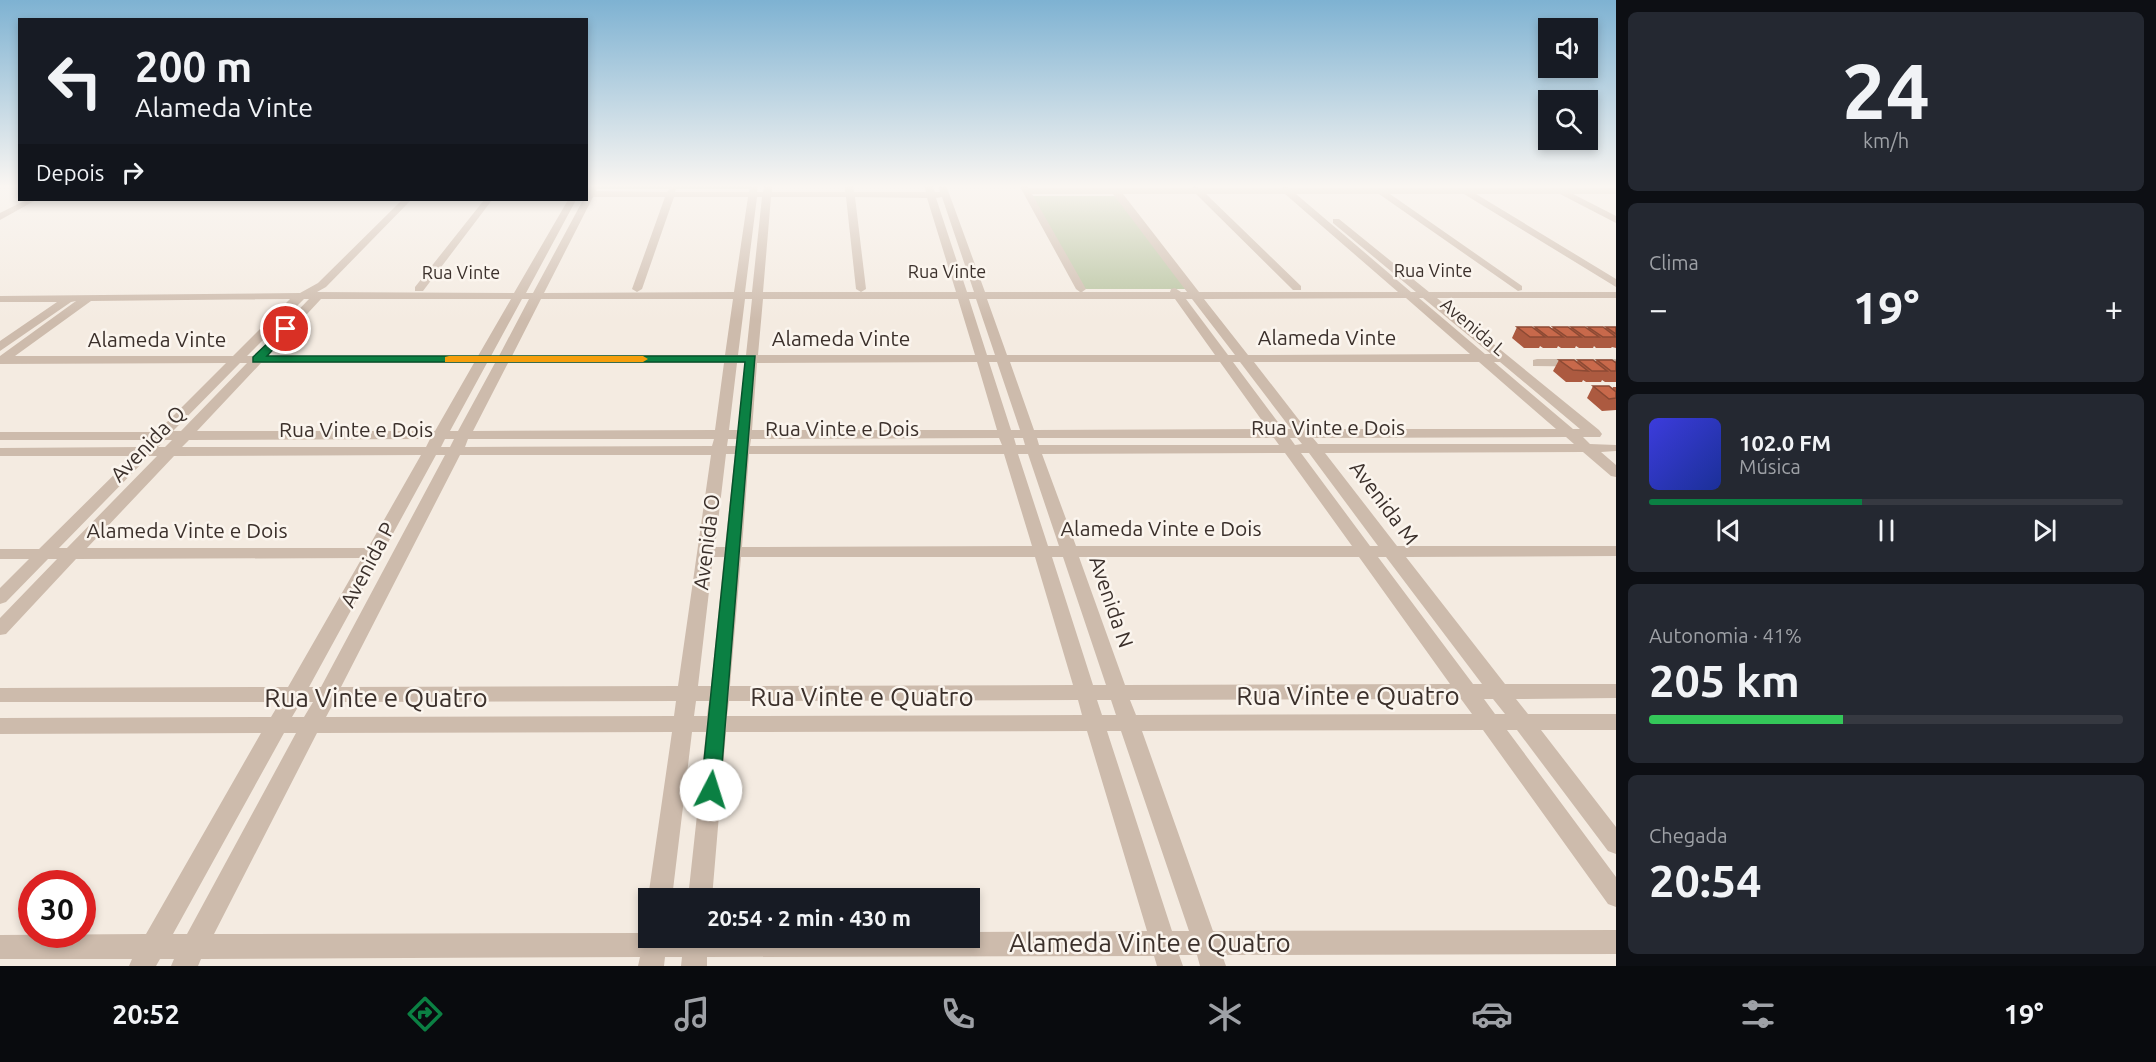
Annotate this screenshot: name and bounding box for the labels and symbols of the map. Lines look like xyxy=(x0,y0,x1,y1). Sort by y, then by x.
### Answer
street label: Rua Vinte xyxy=(1394,260,1472,280)
street label: Rua Vinte xyxy=(908,261,986,281)
street label: Rua Vinte xyxy=(422,262,500,282)
street label: Avenida L xyxy=(1437,294,1510,359)
pin xyxy=(260,303,311,354)
street label: Alameda Vinte xyxy=(1258,325,1396,349)
street label: Alameda Vinte xyxy=(772,326,910,350)
street label: Alameda Vinte xyxy=(88,327,226,351)
street label: Avenida Q xyxy=(105,400,189,486)
street label: Rua Vinte e Dois xyxy=(1251,415,1405,439)
street label: Rua Vinte e Dois xyxy=(765,416,919,440)
street label: Rua Vinte e Dois xyxy=(279,417,433,441)
street label: Avenida M xyxy=(1346,456,1424,549)
street label: Avenida O xyxy=(688,493,724,591)
street label: Alameda Vinte e Dois xyxy=(1060,516,1262,540)
street label: Alameda Vinte e Dois xyxy=(86,518,288,542)
street label: Avenida P xyxy=(335,518,399,611)
street label: Avenida N xyxy=(1085,553,1139,651)
street label: Rua Vinte e Quatro xyxy=(1236,681,1460,710)
street label: Rua Vinte e Quatro xyxy=(750,682,974,711)
street label: Rua Vinte e Quatro xyxy=(264,683,488,712)
position arrow xyxy=(679,758,743,822)
speed limit sign: 30 xyxy=(18,870,96,948)
street label: Alameda Vinte e Quatro xyxy=(1009,928,1291,957)

